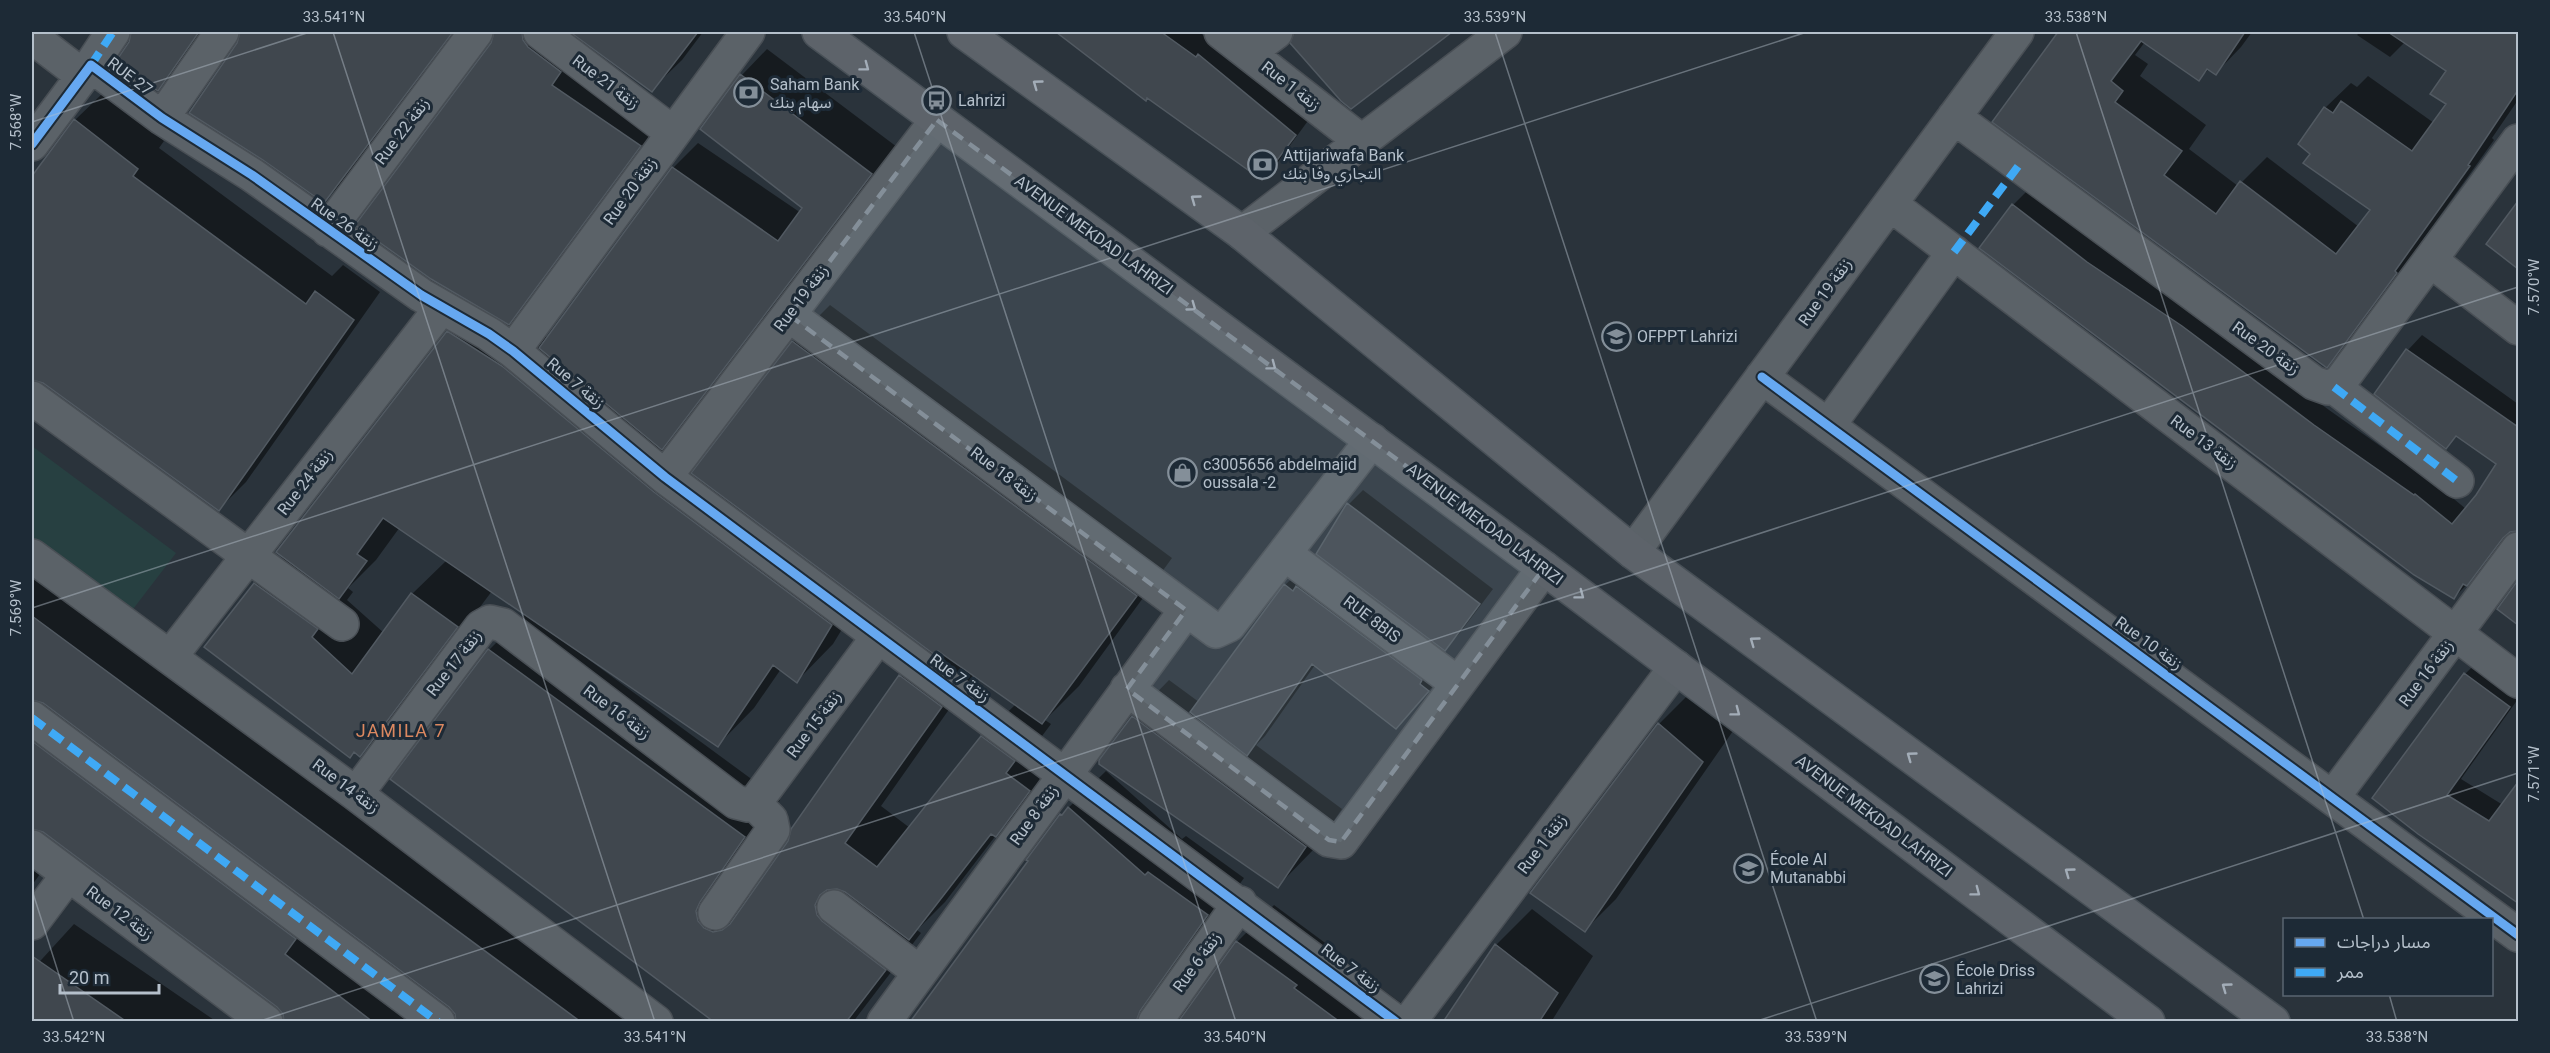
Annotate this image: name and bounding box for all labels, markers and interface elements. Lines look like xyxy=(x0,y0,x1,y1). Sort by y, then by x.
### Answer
text: 33.541°N xyxy=(303,8,365,26)
text: 33.540°N xyxy=(884,8,946,26)
text: 33.539°N xyxy=(1464,8,1526,26)
text: 33.538°N xyxy=(2045,8,2107,26)
street label: Rue 21 زنقة xyxy=(569,51,643,113)
street label: RUE 27 xyxy=(104,53,156,99)
street label: Rue 1 زنقة xyxy=(1258,57,1324,115)
one-way arrow xyxy=(859,59,870,70)
place label: Saham Bank سهام بنك xyxy=(770,75,860,115)
bank icon: Saham Bank سهام بنك xyxy=(733,77,765,109)
one-way arrow xyxy=(1032,80,1043,91)
bus stop icon: Lahrizi xyxy=(921,84,953,116)
place label: Lahrizi xyxy=(958,91,1005,110)
text: 7.568°W xyxy=(7,94,25,150)
street label: Rue 22 زنقة xyxy=(371,94,433,168)
place label: Attijariwafa Bank التجاري وفا بنك xyxy=(1283,146,1405,185)
bank icon: Attijariwafa Bank التجاري وفا بنك xyxy=(1246,148,1278,180)
street label: Rue 20 زنقة xyxy=(599,154,661,228)
street label: AVENUE MEKDAD LAHRIZI xyxy=(1011,171,1177,299)
street label: Rue 26 زنقة xyxy=(307,194,383,254)
one-way arrow xyxy=(1190,195,1201,206)
street label: Rue 19 زنقة xyxy=(1794,255,1856,329)
text: 7.570°W xyxy=(2525,259,2543,315)
street label: Rue 19 زنقة xyxy=(770,261,832,335)
one-way arrow xyxy=(1185,299,1196,310)
street label: Rue 20 زنقة xyxy=(2229,317,2303,379)
school or university icon: OFPPT Lahrizi xyxy=(1600,320,1632,352)
place label: OFPPT Lahrizi xyxy=(1637,327,1738,346)
street label: Rue 7 زنقة xyxy=(543,353,609,413)
one-way arrow xyxy=(1266,359,1277,370)
street label: Rue 13 زنقة xyxy=(2167,411,2241,473)
street label: Rue 18 زنقة xyxy=(967,443,1041,505)
street label: Rue 24 زنقة xyxy=(273,445,337,519)
place label: c3005656 abdelmajid oussala -2 xyxy=(1203,455,1357,492)
shop icon: c3005656 abdelmajid oussala -2 xyxy=(1166,457,1198,489)
street label: AVENUE MEKDAD LAHRIZI xyxy=(1403,459,1567,589)
text: 7.569°W xyxy=(7,580,25,636)
one-way arrow xyxy=(1574,588,1585,599)
street label: RUE 8BIS xyxy=(1340,592,1404,646)
street label: Rue 10 زنقة xyxy=(2112,612,2186,674)
street label: Rue 17 زنقة xyxy=(422,626,486,700)
street label: Rue 16 زنقة xyxy=(2395,636,2457,710)
one-way arrow xyxy=(1750,637,1761,648)
street label: Rue 7 زنقة xyxy=(926,650,994,706)
street label: Rue 16 زنقة xyxy=(580,681,654,743)
street label: Rue 15 زنقة xyxy=(783,687,845,761)
one-way arrow xyxy=(1730,705,1741,716)
district label: JAMILA 7 xyxy=(356,720,446,741)
text: 7.571°W xyxy=(2525,746,2543,802)
street label: AVENUE MEKDAD LAHRIZI xyxy=(1792,751,1956,881)
one-way arrow xyxy=(1907,753,1918,764)
street label: Rue 14 زنقة xyxy=(309,755,383,817)
street label: Rue 8 زنقة xyxy=(1006,781,1062,849)
street label: Rue 1 زنقة xyxy=(1513,811,1571,877)
place label: École Al Mutanabbi xyxy=(1770,850,1846,887)
school or university icon: École Al Mutanabbi xyxy=(1733,852,1765,884)
one-way arrow xyxy=(2064,868,2075,879)
street label: Rue 12 زنقة xyxy=(83,882,157,944)
one-way arrow xyxy=(1969,885,1980,896)
legend xyxy=(2283,918,2493,996)
street label: Rue 6 زنقة xyxy=(1169,928,1225,996)
text: مسار دراجات xyxy=(2337,931,2431,953)
street label: Rue 7 زنقة xyxy=(1318,939,1384,997)
scale bar xyxy=(60,957,159,995)
place label: École Driss Lahrizi xyxy=(1956,961,2035,998)
text: ممر xyxy=(2336,961,2364,983)
school or university icon: École Driss Lahrizi xyxy=(1919,963,1951,995)
text: 20 m xyxy=(69,967,109,988)
one-way arrow xyxy=(2221,983,2232,994)
text: 33.542°N xyxy=(43,1028,105,1046)
text: 33.541°N xyxy=(624,1028,686,1046)
text: 33.540°N xyxy=(1204,1028,1266,1046)
text: 33.539°N xyxy=(1785,1028,1847,1046)
text: 33.538°N xyxy=(2366,1028,2428,1046)

